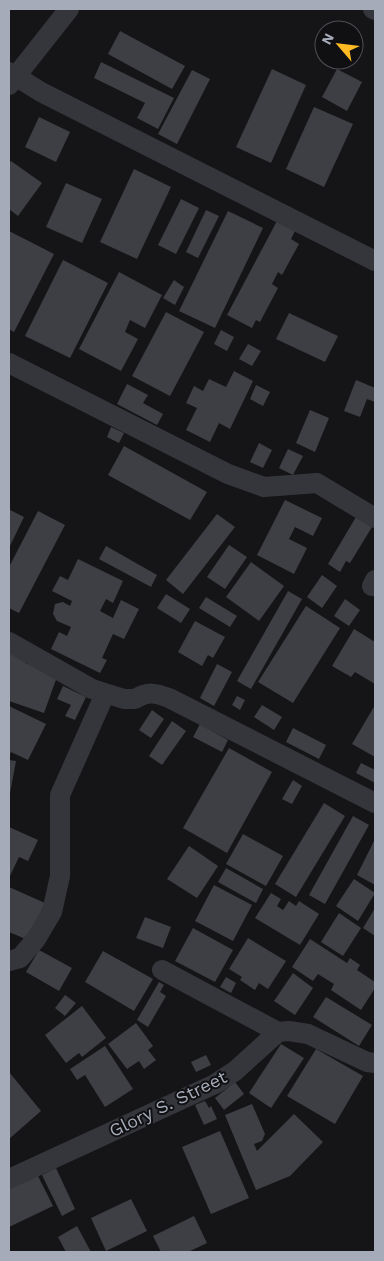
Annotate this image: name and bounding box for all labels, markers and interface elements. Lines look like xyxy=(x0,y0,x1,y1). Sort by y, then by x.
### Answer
north arrow xyxy=(314,20,364,70)
text: N xyxy=(318,31,337,47)
street label: Glory S. Street xyxy=(106,1066,230,1141)

